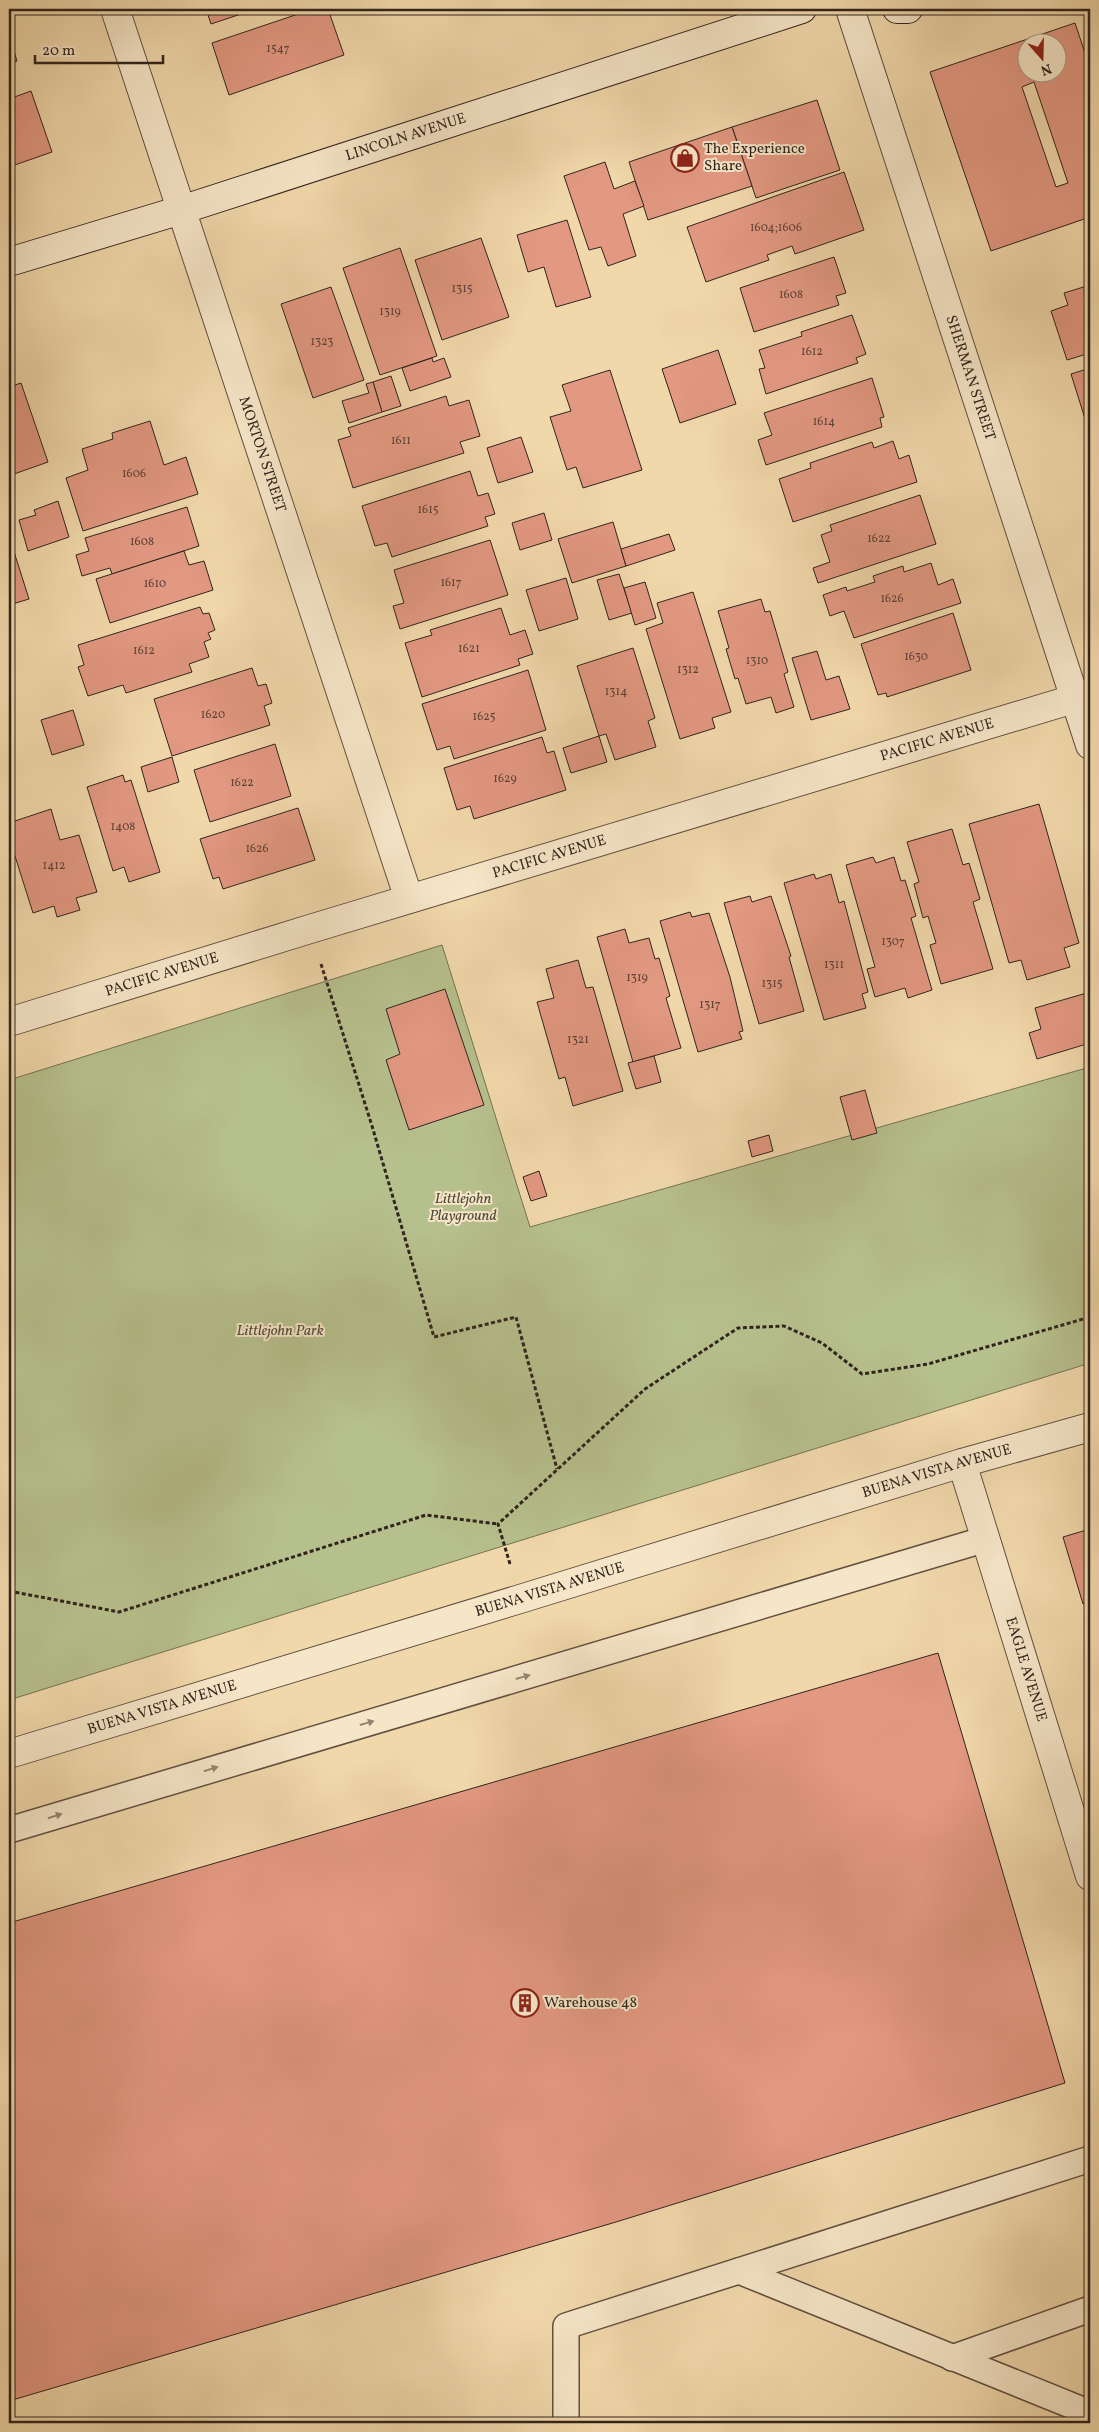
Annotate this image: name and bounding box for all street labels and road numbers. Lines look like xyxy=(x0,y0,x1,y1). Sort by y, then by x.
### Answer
street label: LINCOLN AVENUE xyxy=(343,108,469,167)
street label: SHERMAN STREET xyxy=(940,313,1001,443)
street label: MORTON STREET xyxy=(233,394,291,515)
street label: PACIFIC AVENUE xyxy=(878,713,997,767)
street label: PACIFIC AVENUE xyxy=(490,830,609,884)
street label: PACIFIC AVENUE xyxy=(102,947,221,1002)
street label: BUENA VISTA AVENUE xyxy=(860,1439,1014,1504)
street label: BUENA VISTA AVENUE xyxy=(472,1557,627,1623)
street label: EAGLE AVENUE xyxy=(1000,1614,1052,1724)
street label: BUENA VISTA AVENUE xyxy=(85,1675,239,1740)

